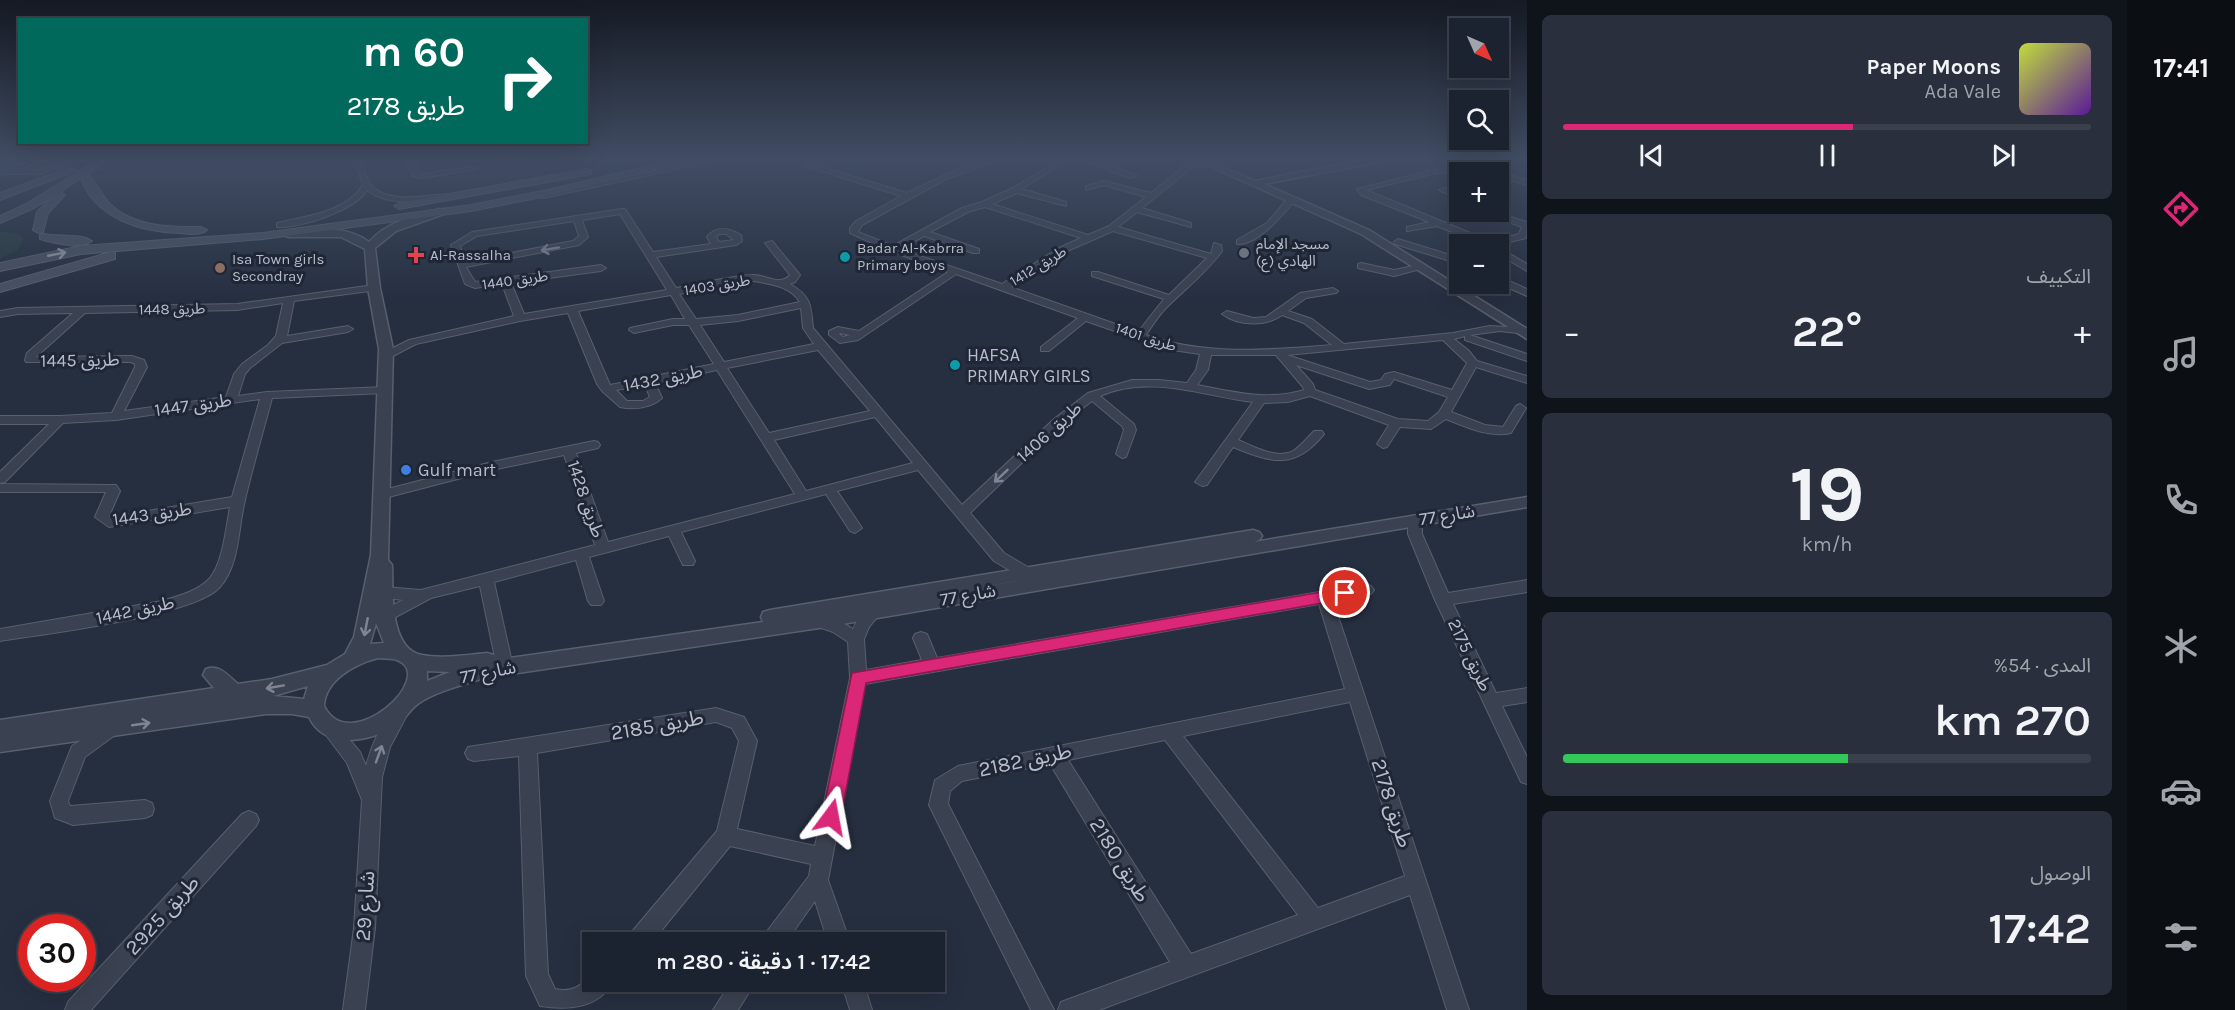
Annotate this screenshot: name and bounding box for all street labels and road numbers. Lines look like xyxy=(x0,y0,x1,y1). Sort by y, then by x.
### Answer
street label: طريق 1412 xyxy=(1006,242,1070,291)
street label: طريق 1440 xyxy=(481,266,549,295)
street label: طريق 1403 xyxy=(683,271,752,300)
street label: طريق 1448 xyxy=(138,299,206,320)
street label: طريق 1401 xyxy=(1113,319,1179,356)
street label: طريق 1445 xyxy=(40,348,120,372)
street label: طريق 1432 xyxy=(622,360,704,396)
street label: طريق 1447 xyxy=(153,389,233,421)
street label: طريق 1406 xyxy=(1012,397,1086,467)
street label: طريق 1428 xyxy=(562,457,610,541)
street label: طريق 1443 xyxy=(111,498,193,530)
street label: شارع 77 xyxy=(1417,500,1477,533)
street label: شارع 77 xyxy=(938,579,998,614)
street label: طريق 1442 xyxy=(94,591,176,629)
street label: طريق 2175 xyxy=(1443,615,1497,695)
street label: شارع 77 xyxy=(458,656,518,691)
street label: طريق 2185 xyxy=(609,705,706,746)
street label: طريق 2182 xyxy=(976,738,1074,783)
street label: طريق 2178 xyxy=(1365,756,1418,851)
street label: طريق 2180 xyxy=(1084,814,1155,907)
street label: طريق 2925 xyxy=(120,870,205,960)
street label: شارع 29 xyxy=(351,870,382,942)

